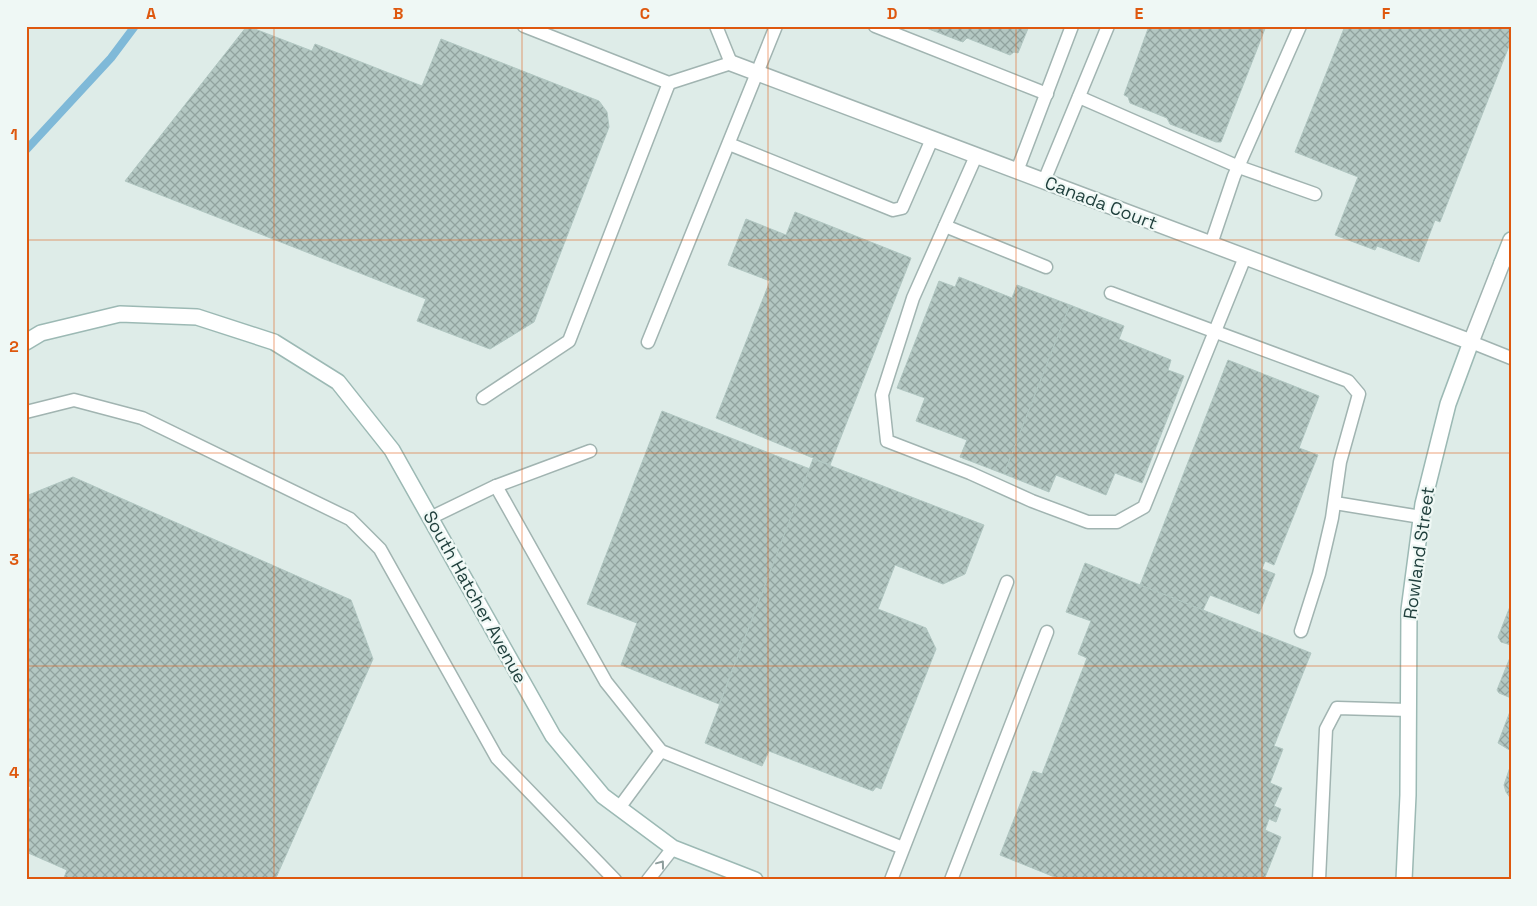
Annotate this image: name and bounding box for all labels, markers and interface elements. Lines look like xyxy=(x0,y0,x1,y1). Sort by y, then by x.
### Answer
text: A xyxy=(146,3,156,24)
text: B xyxy=(393,3,403,24)
text: C xyxy=(640,3,650,24)
text: D xyxy=(887,3,897,24)
text: E xyxy=(1135,3,1144,24)
text: F xyxy=(1382,3,1391,24)
text: 1 xyxy=(10,124,18,145)
street label: Canada Court xyxy=(1042,171,1161,234)
text: 2 xyxy=(9,336,19,357)
street label: Rowland Street xyxy=(1398,485,1439,621)
street label: South Hatcher Avenue xyxy=(418,506,532,687)
text: 3 xyxy=(9,549,19,570)
text: 4 xyxy=(9,762,19,783)
one-way arrow xyxy=(655,861,663,870)

